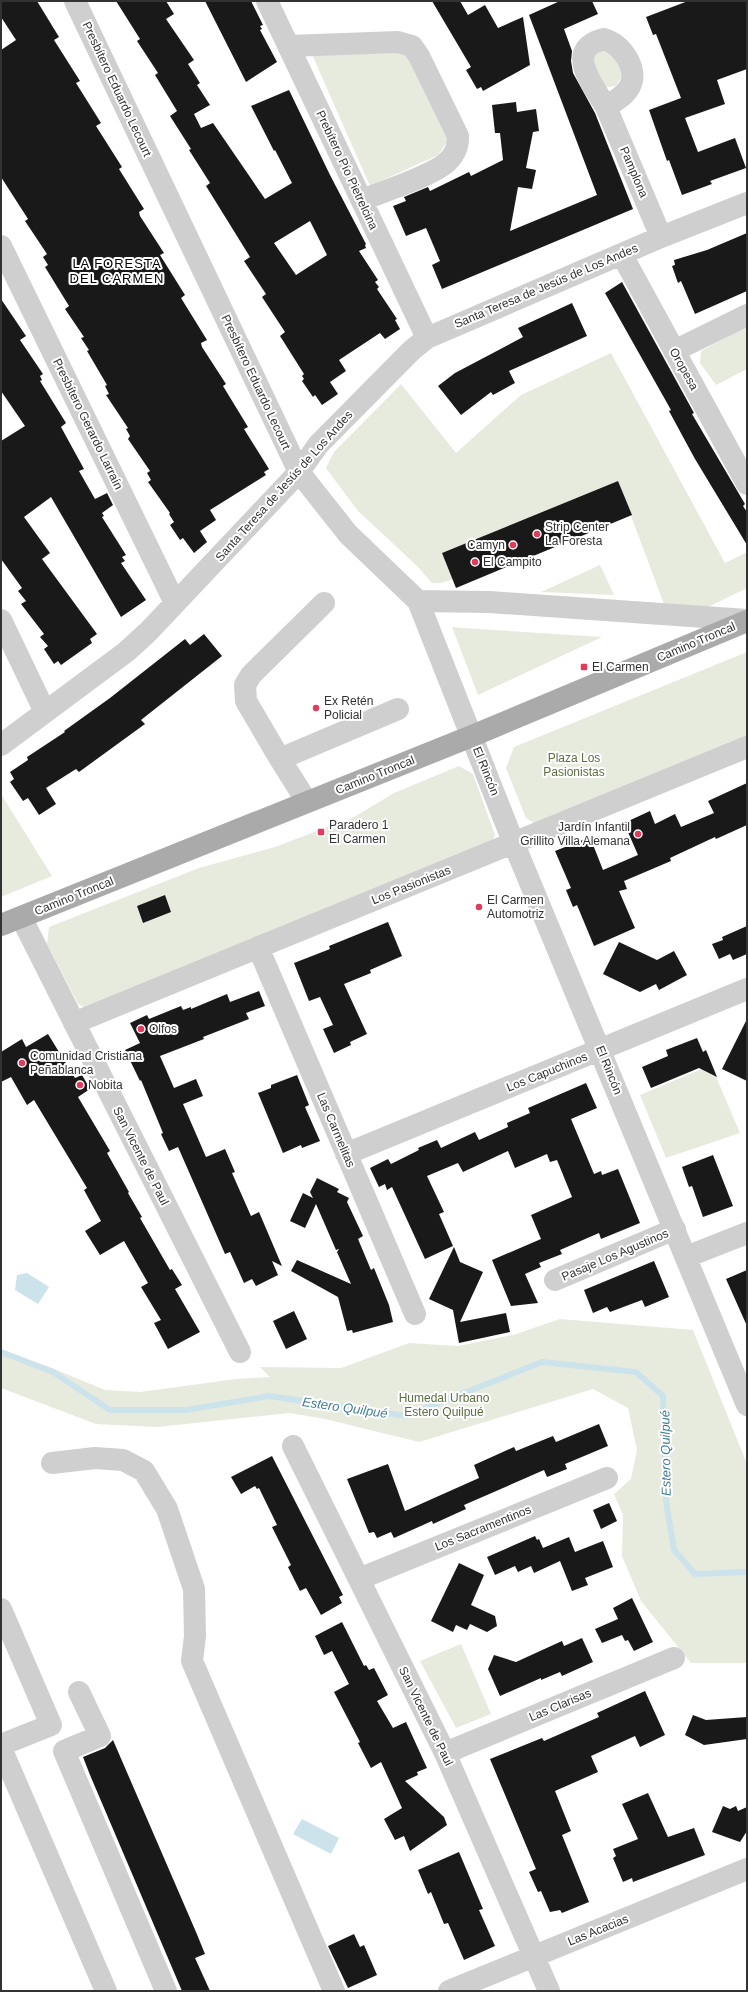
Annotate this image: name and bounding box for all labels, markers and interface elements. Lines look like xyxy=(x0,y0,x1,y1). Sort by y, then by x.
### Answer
street label: Presbítero Eduardo Lecourt xyxy=(80,19,155,159)
street label: Prebítero Pío Pietrelcina xyxy=(313,108,381,232)
street label: Pamplona xyxy=(617,144,651,200)
street label: Santa Teresa de Jesús de Los Andes xyxy=(452,241,640,331)
district label: LA FORESTA DEL CARMEN xyxy=(70,256,164,286)
street label: Presbítero Eduardo Lecourt xyxy=(219,312,294,452)
street label: Oropesa xyxy=(667,345,701,393)
street label: Presbítero Gerardo Larraín xyxy=(50,356,126,492)
street label: Santa Teresa de Jesús de Los Andes xyxy=(213,408,355,564)
place label: Strip Center La Foresta xyxy=(545,520,609,548)
marker: Strip Center La Foresta xyxy=(532,529,542,539)
place label: Camyn xyxy=(467,538,505,552)
marker: Camyn xyxy=(508,540,518,550)
place label: El Campito xyxy=(483,555,542,569)
marker: El Campito xyxy=(470,557,480,567)
street label: Camino Troncal xyxy=(655,619,737,665)
place label: El Carmen xyxy=(592,660,649,674)
marker: El Carmen xyxy=(579,662,589,672)
place label: Ex Retén Policial xyxy=(324,694,373,722)
marker: Ex Retén Policial xyxy=(311,703,321,713)
street label: El Rincón xyxy=(470,745,502,797)
park label: Plaza Los Pasionistas xyxy=(543,751,605,779)
street label: Camino Troncal xyxy=(333,753,417,797)
place label: Paradero 1 El Carmen xyxy=(329,818,389,846)
place label: Jardín Infantil Grillito Villa Alemana xyxy=(520,820,630,848)
marker: Paradero 1 El Carmen xyxy=(316,827,326,837)
marker: Jardín Infantil Grillito Villa Alemana xyxy=(633,829,643,839)
street label: Los Pasionistas xyxy=(369,863,453,907)
street label: Camino Troncal xyxy=(32,874,116,918)
place label: El Carmen Automotriz xyxy=(487,893,544,921)
marker: El Carmen Automotriz xyxy=(474,902,484,912)
place label: Olfos xyxy=(149,1022,177,1036)
marker: Olfos xyxy=(136,1024,146,1034)
street label: El Rincón xyxy=(593,1044,625,1096)
place label: Comunidad Cristiana Peñablanca xyxy=(30,1049,142,1077)
street label: Los Capuchinos xyxy=(504,1049,590,1095)
marker: Comunidad Cristiana Peñablanca xyxy=(17,1058,27,1068)
place label: Nobita xyxy=(88,1078,123,1092)
marker: Nobita xyxy=(75,1080,85,1090)
street label: Las Carmelitas xyxy=(314,1090,358,1170)
street label: San Vicente de Paul xyxy=(110,1104,172,1208)
street label: Pasaje Los Agustinos xyxy=(559,1226,671,1284)
park label: Humedal Urbano Estero Quilpué xyxy=(399,1391,490,1419)
water label: Estero Quilpué xyxy=(301,1394,389,1421)
water label: Estero Quilpué xyxy=(657,1410,674,1496)
street label: Los Sacramentinos xyxy=(433,1502,533,1554)
street label: San Vicente de Paul xyxy=(396,1664,456,1768)
street label: Las Clarisas xyxy=(527,1686,593,1724)
street label: Las Acacias xyxy=(566,1912,630,1948)

